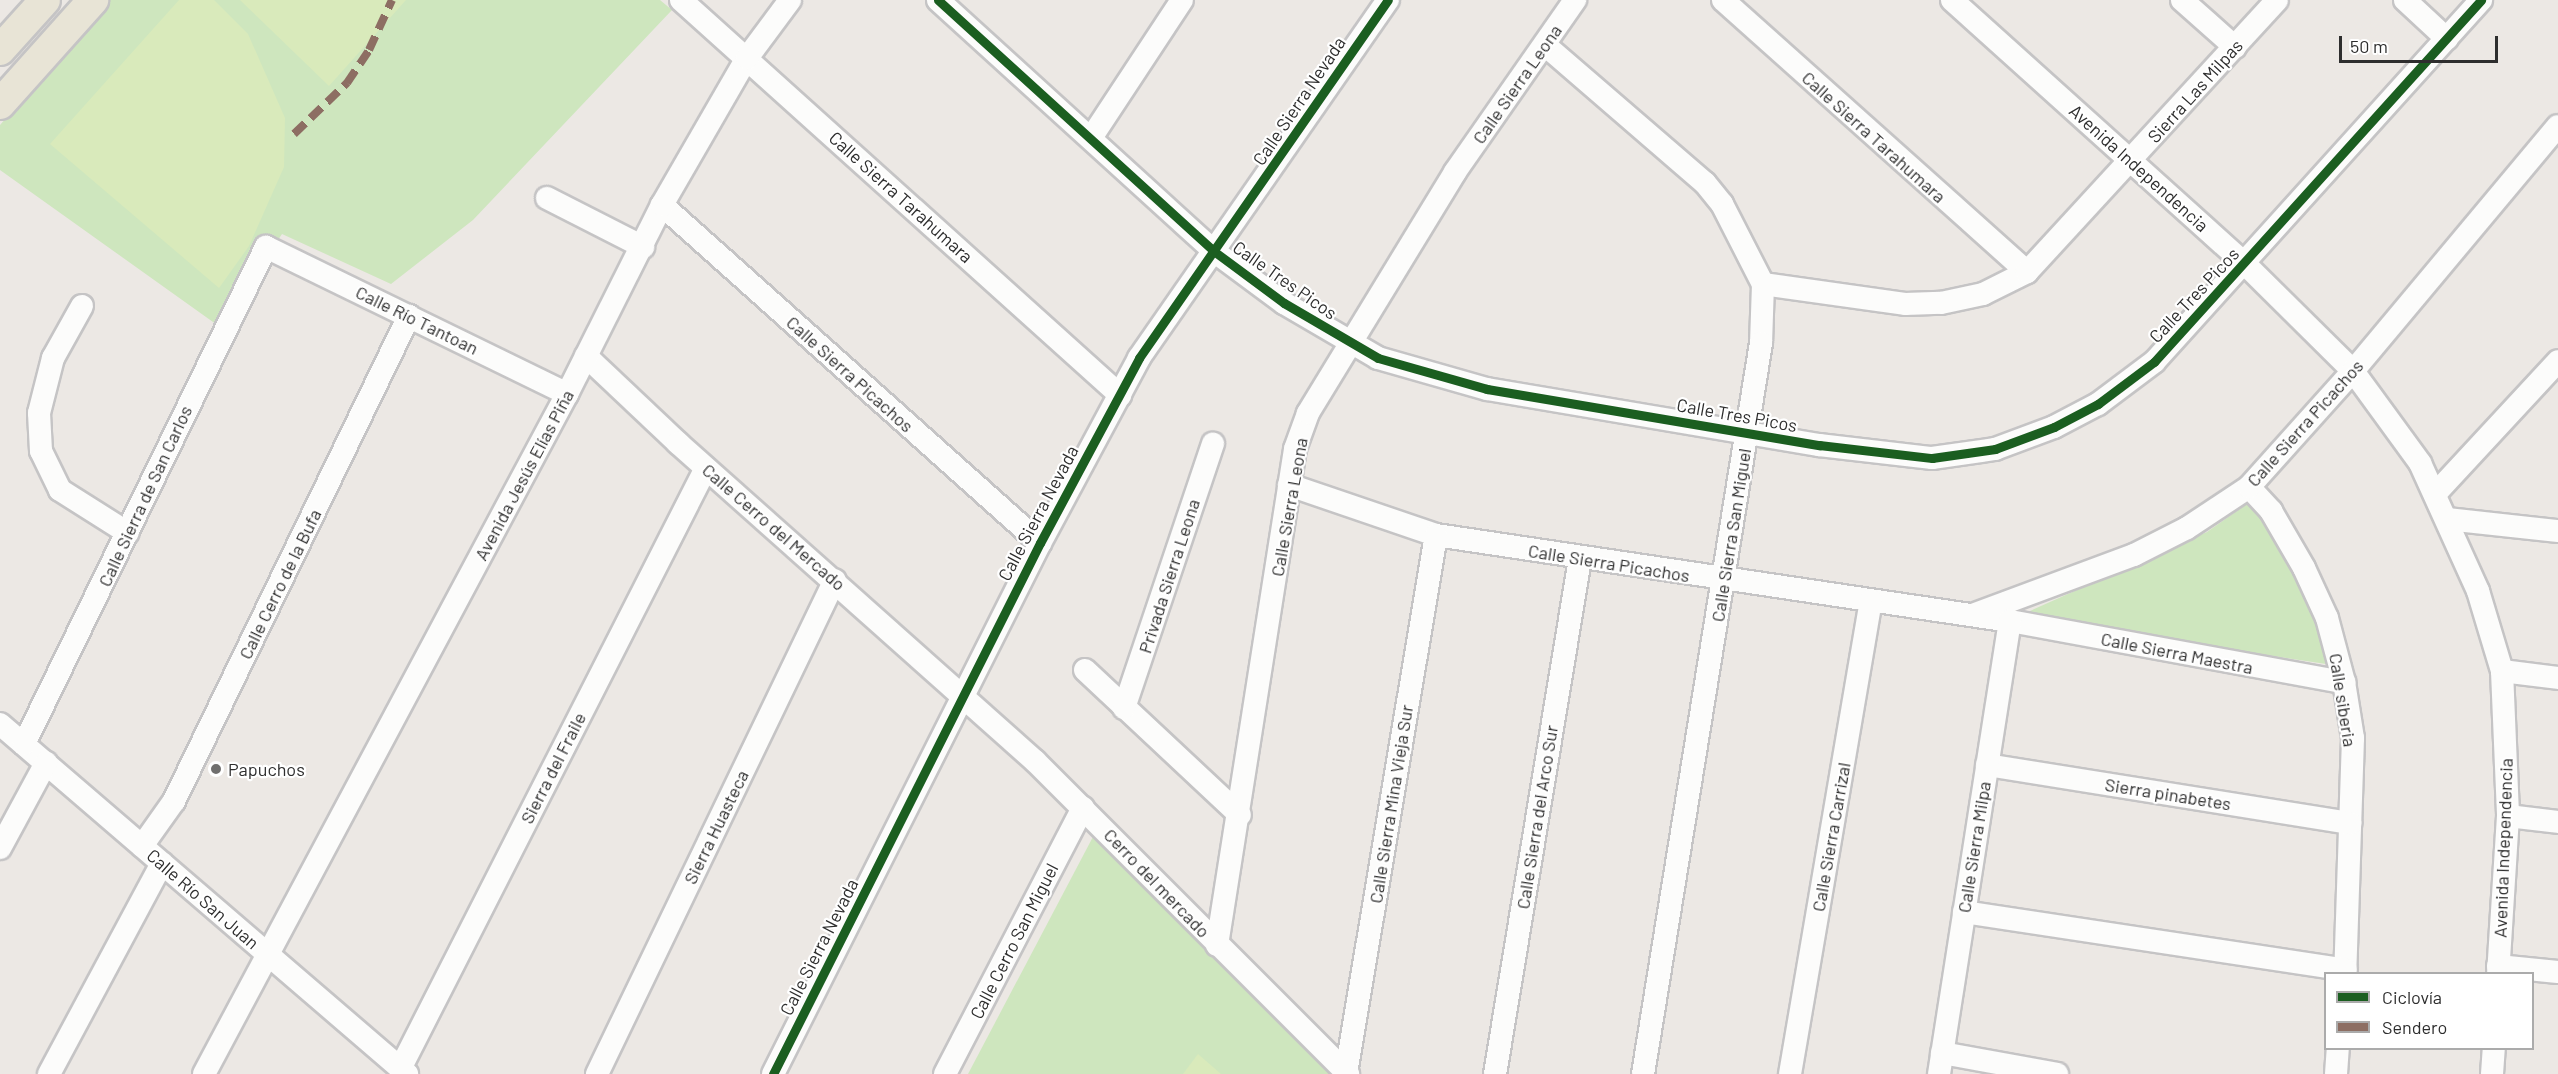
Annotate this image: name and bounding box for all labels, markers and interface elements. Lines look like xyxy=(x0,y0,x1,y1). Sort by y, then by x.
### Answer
street label: Calle Sierra Leona xyxy=(1468,20,1566,148)
scale bar xyxy=(2342,24,2501,62)
street label: Calle Sierra Nevada xyxy=(1248,33,1350,169)
street label: Sierra Las Milpas xyxy=(2143,35,2247,147)
text: 50 m xyxy=(2350,35,2388,57)
street label: Calle Sierra Tarahumara xyxy=(1798,67,1950,207)
street label: Avenida Independencia xyxy=(2065,100,2213,236)
street label: Calle Sierra Tarahumara xyxy=(825,127,977,267)
street label: Calle Tres Picos xyxy=(1229,236,1341,324)
street label: Calle Tres Picos xyxy=(2145,243,2243,347)
street label: Calle Río Tantoan xyxy=(352,281,482,359)
street label: Calle Sierra Picachos xyxy=(782,311,918,437)
street label: Calle Sierra Picachos xyxy=(2242,355,2368,491)
street label: Avenida Jesús Elías Piña xyxy=(470,386,578,564)
street label: Calle Tres Picos xyxy=(1675,394,1799,436)
street label: Calle Sierra de San Carlos xyxy=(94,402,196,590)
street label: Calle Sierra Leona xyxy=(1266,436,1312,578)
street label: Calle Sierra Nevada xyxy=(993,442,1083,584)
street label: Calle Sierra San Miguel xyxy=(1707,447,1755,623)
street label: Calle Cerro del Mercado xyxy=(698,459,850,595)
street label: Privada Sierra Leona xyxy=(1134,496,1204,656)
street label: Calle Cerro de la Bufa xyxy=(234,505,326,663)
street label: Calle Sierra Picachos xyxy=(1527,540,1691,586)
street label: Calle Sierra Maestra xyxy=(2099,628,2255,678)
street label: Calle siberia xyxy=(2325,652,2361,748)
street label: Calle Sierra Mina Vieja Sur xyxy=(1365,703,1417,905)
street label: Sierra del Fraile xyxy=(516,709,590,827)
street label: Calle Sierra del Arco Sur xyxy=(1512,723,1562,911)
place label: Papuchos xyxy=(228,758,305,780)
street label: Avenida Independencia xyxy=(2489,758,2517,938)
street label: Calle Sierra Carrizal xyxy=(1807,761,1855,913)
marker: Papuchos xyxy=(209,762,223,776)
street label: Sierra Huasteca xyxy=(679,766,753,888)
street label: Sierra pinabetes xyxy=(2103,773,2233,815)
street label: Calle Sierra Milpa xyxy=(1953,780,1995,914)
street label: Cerro del mercado xyxy=(1100,824,1214,942)
street label: Calle Río San Juan xyxy=(142,844,264,954)
street label: Calle Cerro San Miguel xyxy=(965,860,1063,1022)
street label: Calle Sierra Nevada xyxy=(775,875,863,1019)
legend xyxy=(2324,972,2534,1050)
text: Ciclovía xyxy=(2382,986,2442,1008)
text: Sendero xyxy=(2382,1016,2447,1038)

